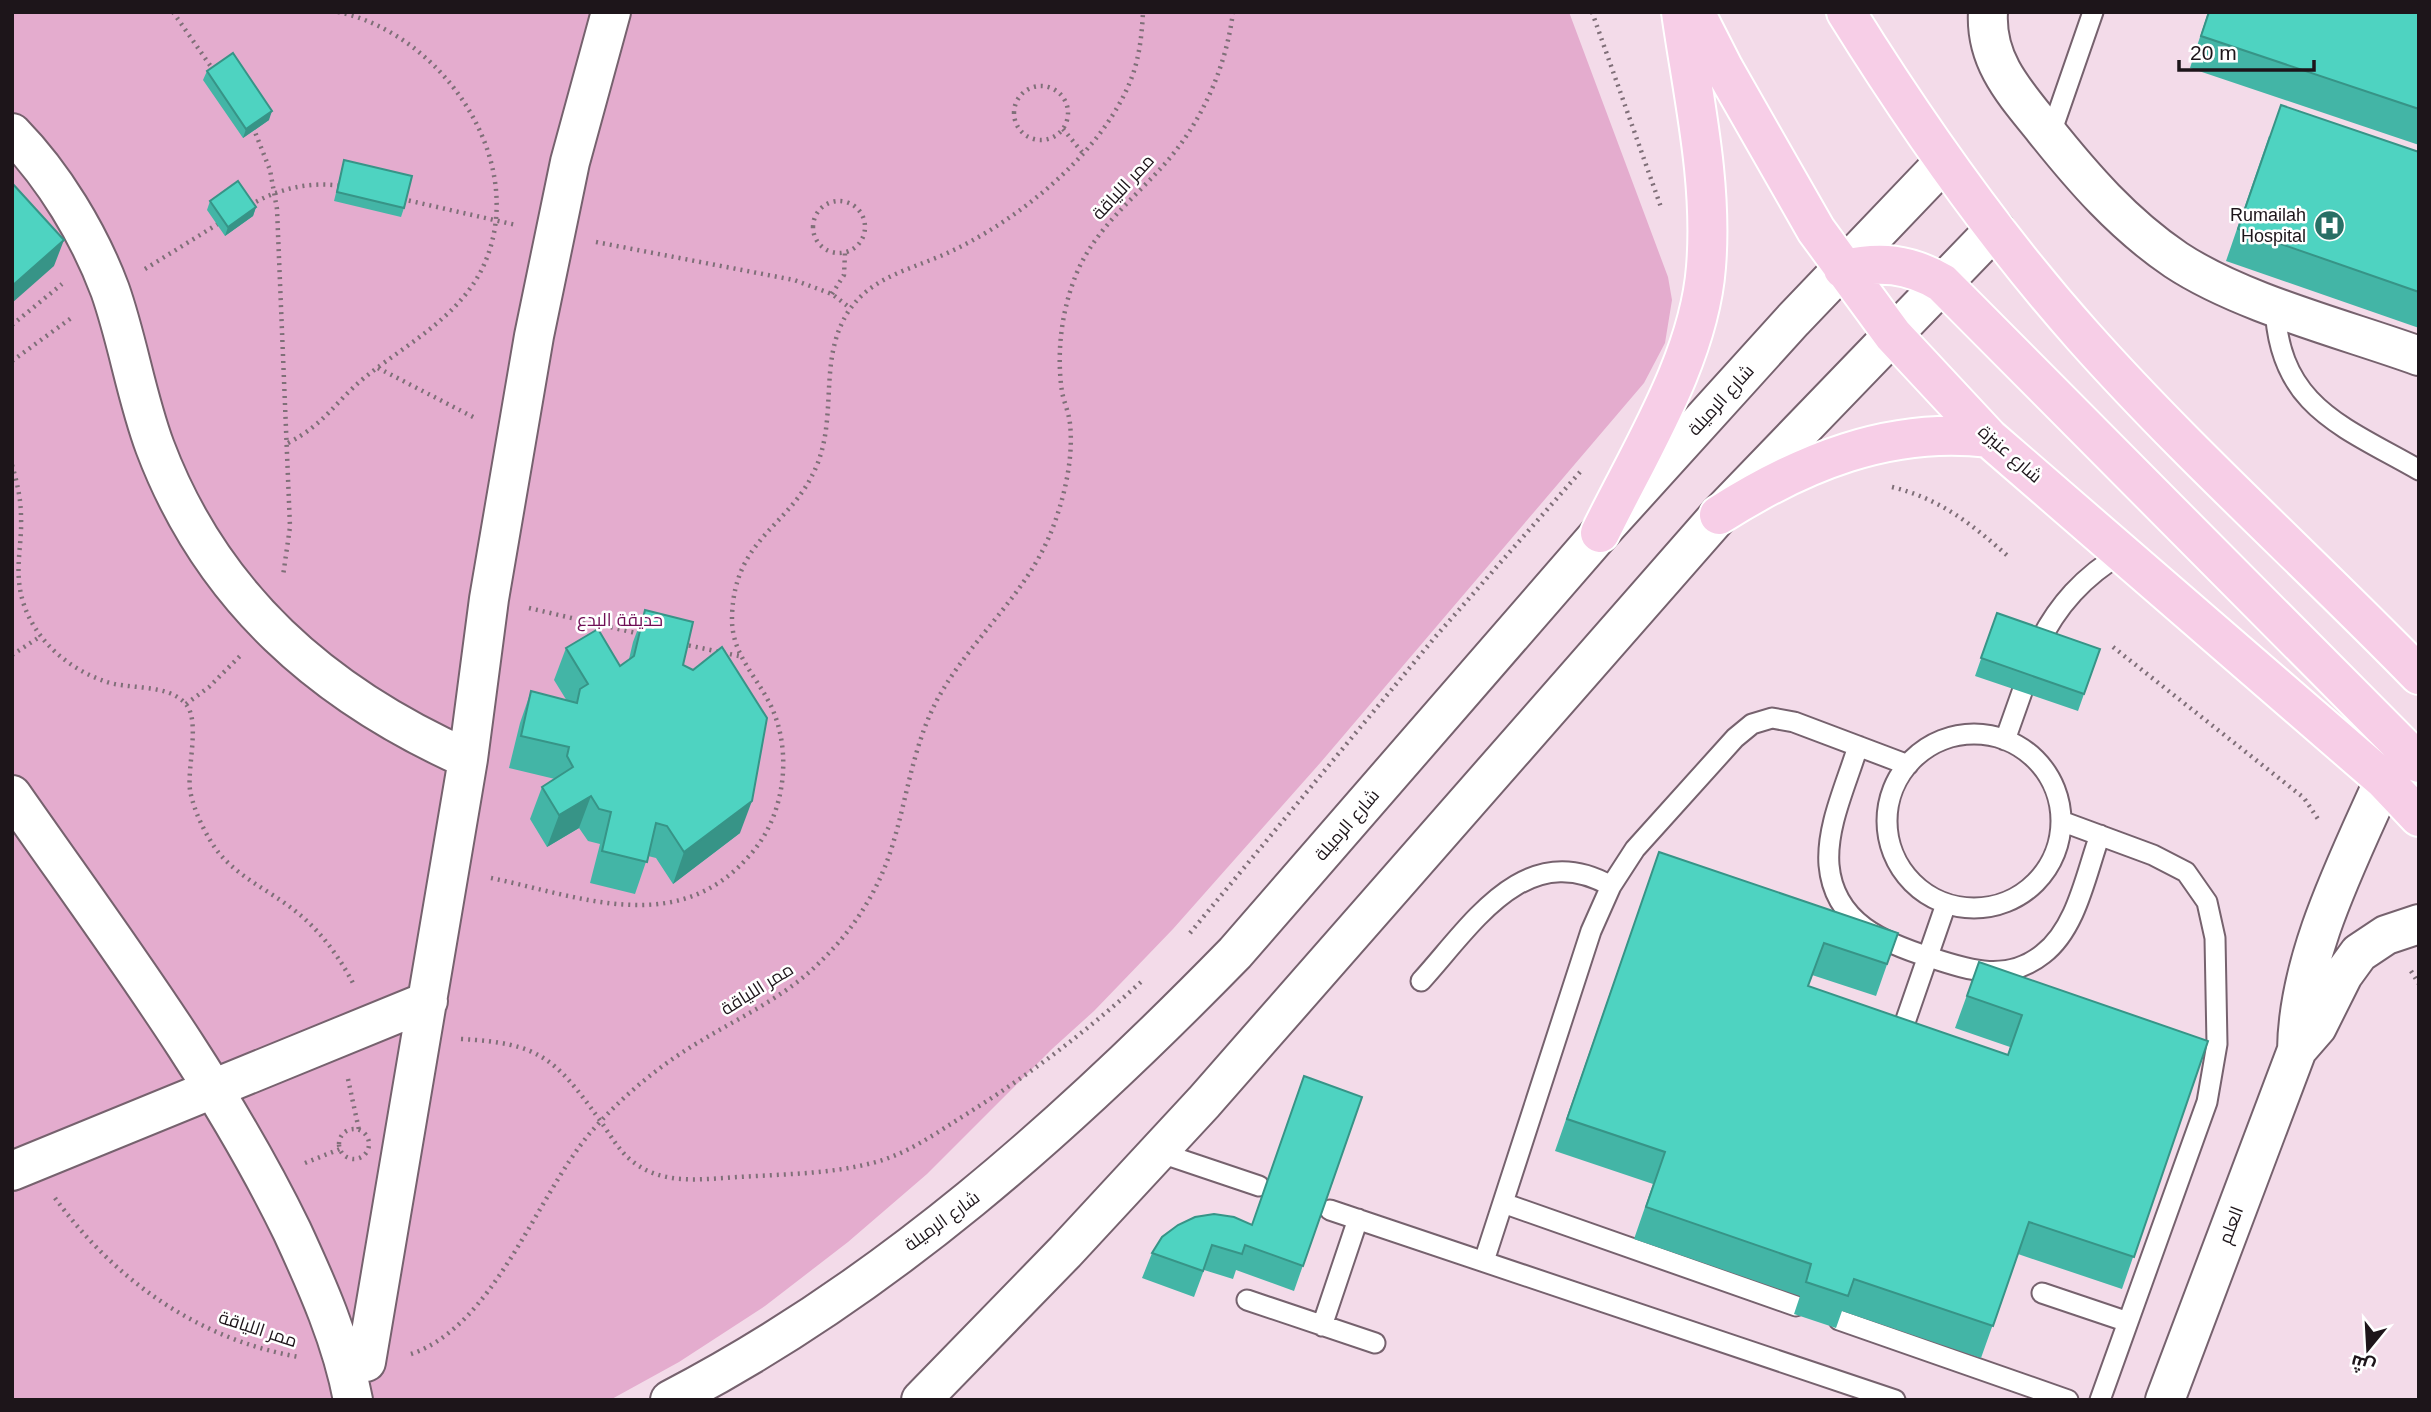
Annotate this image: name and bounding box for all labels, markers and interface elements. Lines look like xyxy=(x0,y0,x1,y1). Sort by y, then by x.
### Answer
scale bar xyxy=(2179,28,2314,72)
text: 20 m xyxy=(2190,41,2237,64)
street label: ممر اللياقة xyxy=(1088,150,1159,224)
place label: Rumailah Hospital xyxy=(2230,205,2306,246)
hospital icon: Rumailah Hospital xyxy=(2312,208,2346,242)
street label: شارع الرميلة xyxy=(1684,361,1759,441)
street label: شارع عنيزة xyxy=(1973,421,2046,488)
park label: حديقة البدع xyxy=(577,610,663,632)
street label: شارع الرميلة xyxy=(1311,785,1385,866)
street label: ممر اللياقة xyxy=(717,959,797,1020)
street label: شارع الرميلة xyxy=(901,1187,985,1257)
street label: العلم xyxy=(2215,1203,2249,1247)
street label: ممر اللياقة xyxy=(216,1307,300,1352)
north arrow xyxy=(2333,1314,2403,1384)
text: ش xyxy=(2348,1350,2378,1378)

